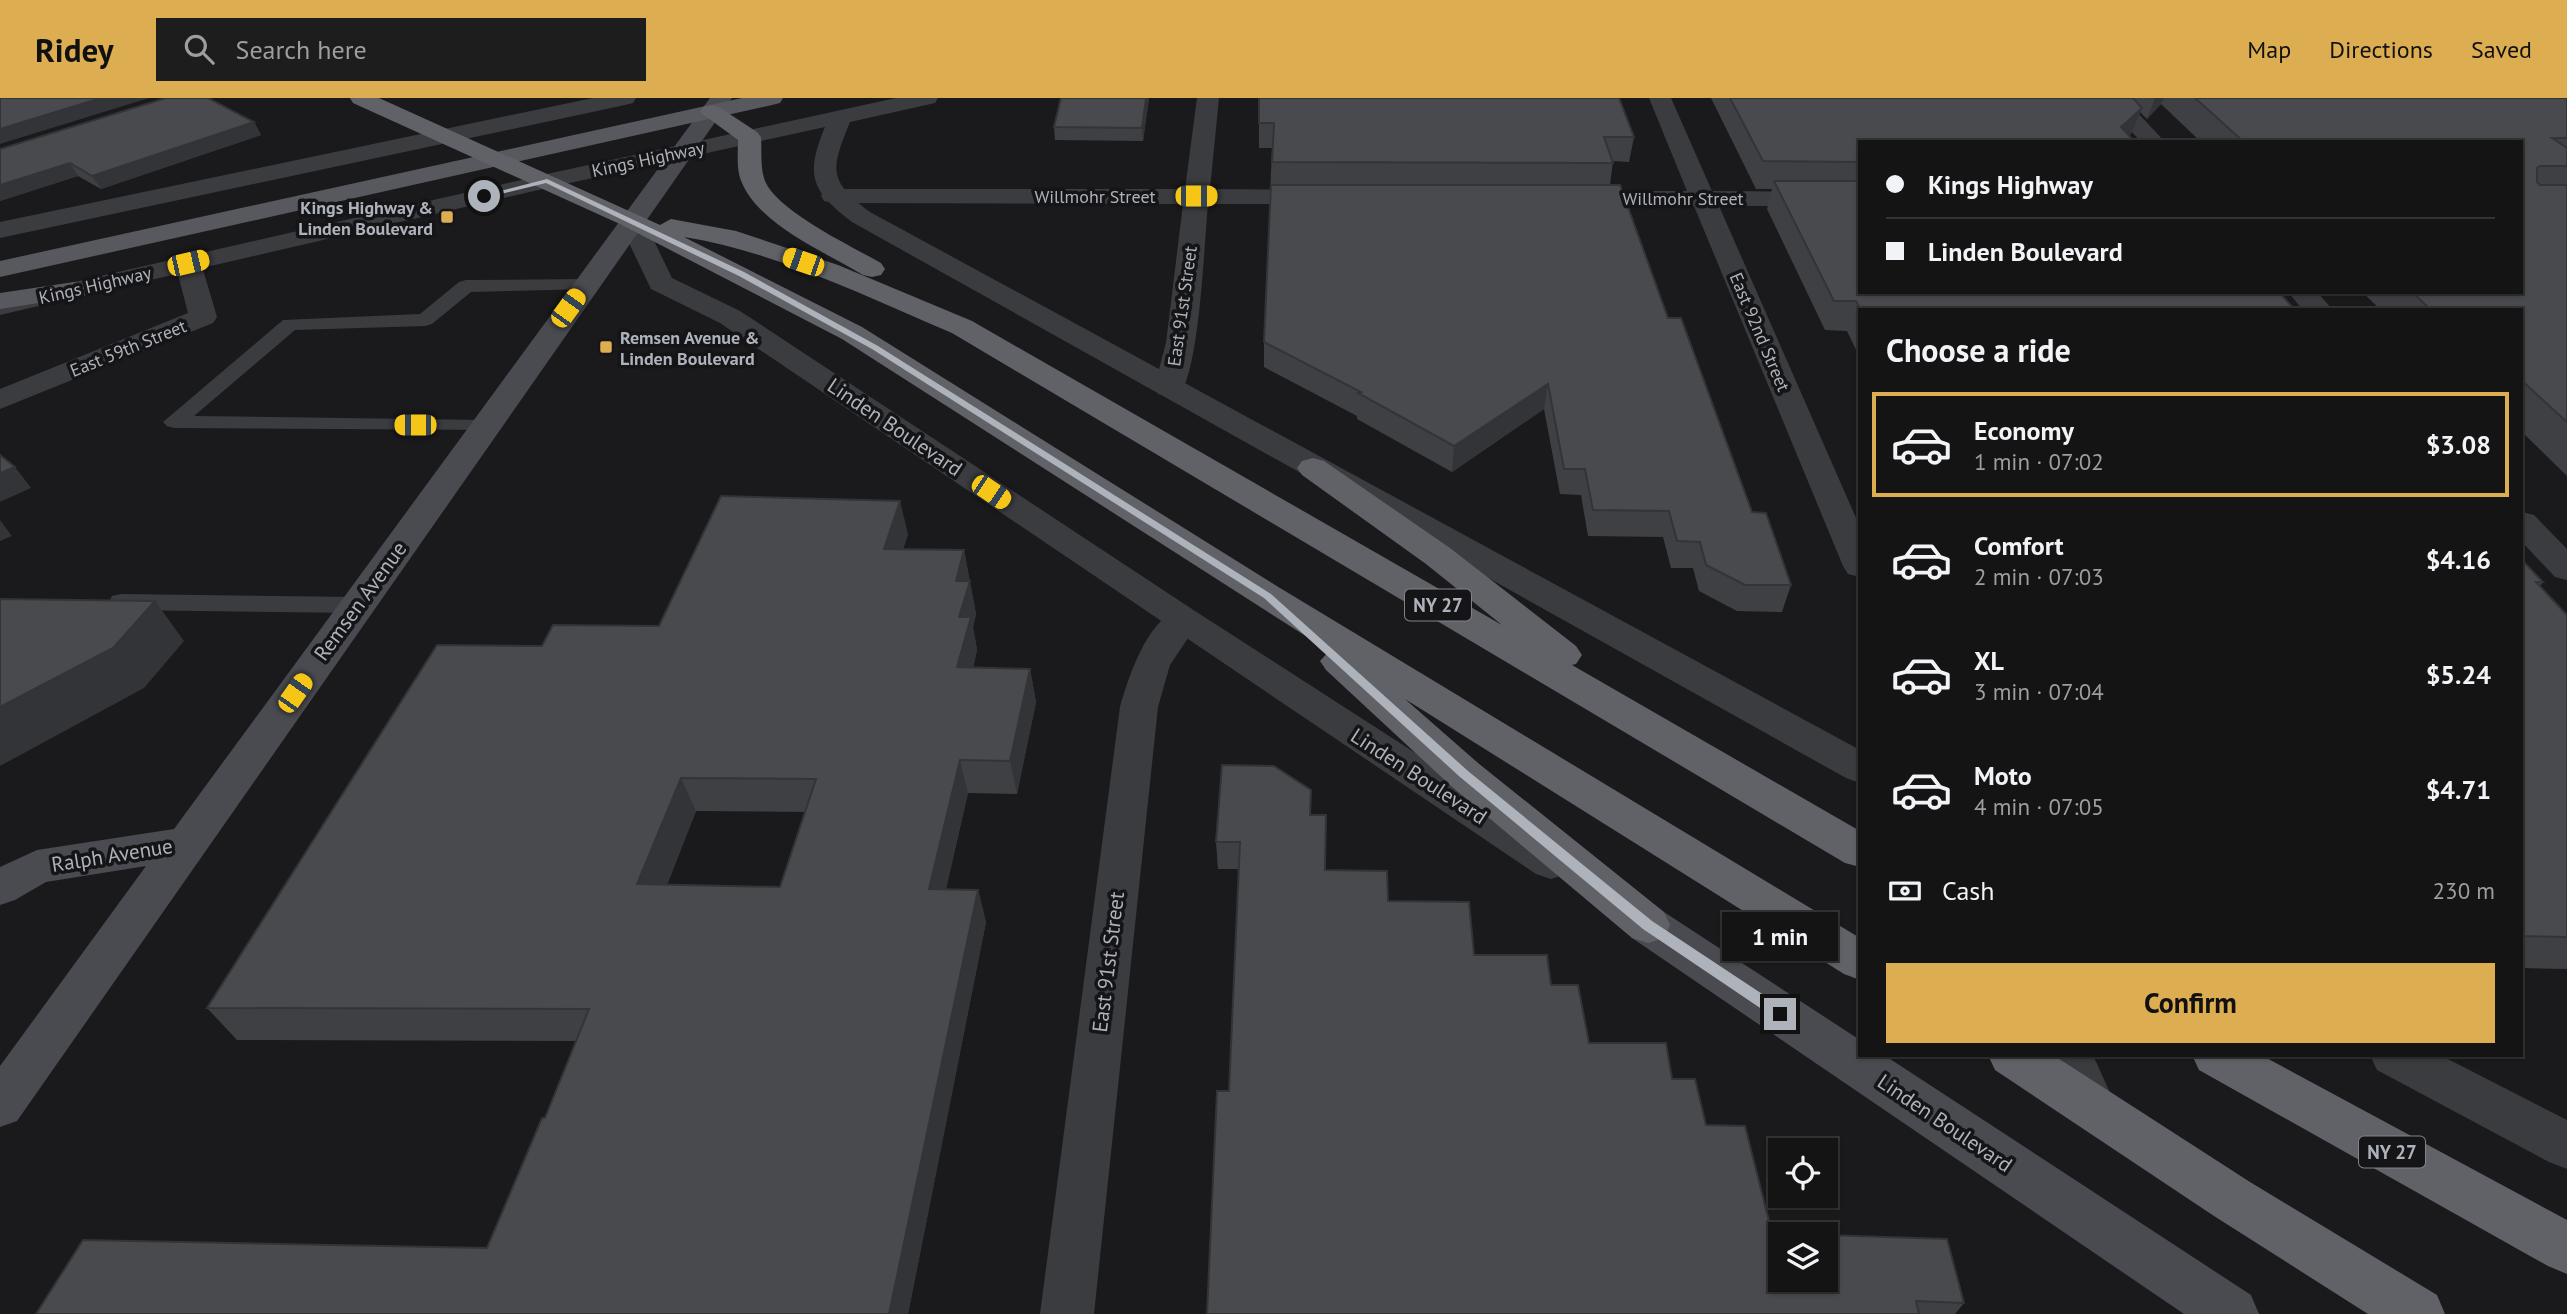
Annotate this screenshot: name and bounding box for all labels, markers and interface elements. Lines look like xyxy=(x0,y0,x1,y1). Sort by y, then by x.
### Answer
search box xyxy=(156,18,646,81)
text: Ridey xyxy=(35,28,114,71)
icon: search xyxy=(180,30,218,68)
text: Search here xyxy=(236,33,367,66)
text: Map xyxy=(2247,34,2291,65)
text: Directions xyxy=(2329,34,2433,65)
text: Saved xyxy=(2471,34,2532,65)
street label: Kings Highway xyxy=(590,136,707,182)
text: Kings Highway xyxy=(1928,168,2093,201)
route start xyxy=(468,180,500,212)
street label: Willmohr Street xyxy=(1034,185,1156,208)
car xyxy=(1176,186,1218,207)
street label: Willmohr Street xyxy=(1622,187,1744,210)
place label: Kings Highway & Linden Boulevard xyxy=(298,196,433,240)
marker: Kings Highway & Linden Boulevard xyxy=(439,209,455,225)
text: Linden Boulevard xyxy=(1928,235,2123,268)
street label: East 91st Street xyxy=(1162,244,1202,368)
car xyxy=(780,245,827,279)
car xyxy=(166,248,211,278)
street label: Kings Highway xyxy=(37,261,154,309)
street label: East 92nd Street xyxy=(1725,269,1795,395)
car xyxy=(548,285,589,331)
street label: East 59th Street xyxy=(66,314,190,382)
place label: Remsen Avenue & Linden Boulevard xyxy=(620,326,759,370)
text: Choose a ride xyxy=(1886,329,2071,371)
marker: Remsen Avenue & Linden Boulevard xyxy=(598,339,614,355)
street label: Linden Boulevard xyxy=(822,372,968,482)
icon: car xyxy=(1890,413,1953,476)
text: Economy xyxy=(1974,414,2074,447)
car xyxy=(395,415,437,436)
text: $3.08 xyxy=(2426,428,2491,461)
text: 1 min · 07:02 xyxy=(1974,447,2104,476)
car xyxy=(968,472,1015,512)
icon: car xyxy=(1890,528,1953,591)
text: Comfort xyxy=(1974,529,2064,562)
street label: Remsen Avenue xyxy=(308,536,412,666)
text: $4.16 xyxy=(2426,543,2491,576)
text: 2 min · 07:03 xyxy=(1974,562,2104,591)
road number: NY 27 xyxy=(1405,590,1471,620)
icon: car xyxy=(1890,643,1953,706)
text: XL xyxy=(1974,644,2004,677)
text: $5.24 xyxy=(2426,658,2491,691)
car xyxy=(275,670,316,716)
text: 3 min · 07:04 xyxy=(1974,677,2104,706)
street label: Linden Boulevard xyxy=(1346,722,1492,830)
icon: car xyxy=(1890,758,1953,821)
text: Moto xyxy=(1974,759,2032,792)
text: $4.71 xyxy=(2426,773,2491,806)
text: 4 min · 07:05 xyxy=(1974,792,2104,821)
street label: Ralph Avenue xyxy=(50,832,174,878)
icon: cash xyxy=(1886,872,1924,910)
text: Cash xyxy=(1942,874,1994,907)
text: 230 m xyxy=(2433,876,2495,905)
street label: East 91st Street xyxy=(1086,890,1130,1034)
callout: 1 min xyxy=(1722,912,1838,962)
text: 1 min xyxy=(1752,922,1808,951)
button: Confirm xyxy=(1886,963,2495,1043)
route end xyxy=(1764,998,1796,1030)
street label: Linden Boulevard xyxy=(1872,1068,2018,1178)
road number: NY 27 xyxy=(2359,1136,2425,1168)
map controls xyxy=(1768,1138,1838,1292)
button: locate xyxy=(1768,1138,1838,1208)
button: layers xyxy=(1768,1222,1838,1292)

